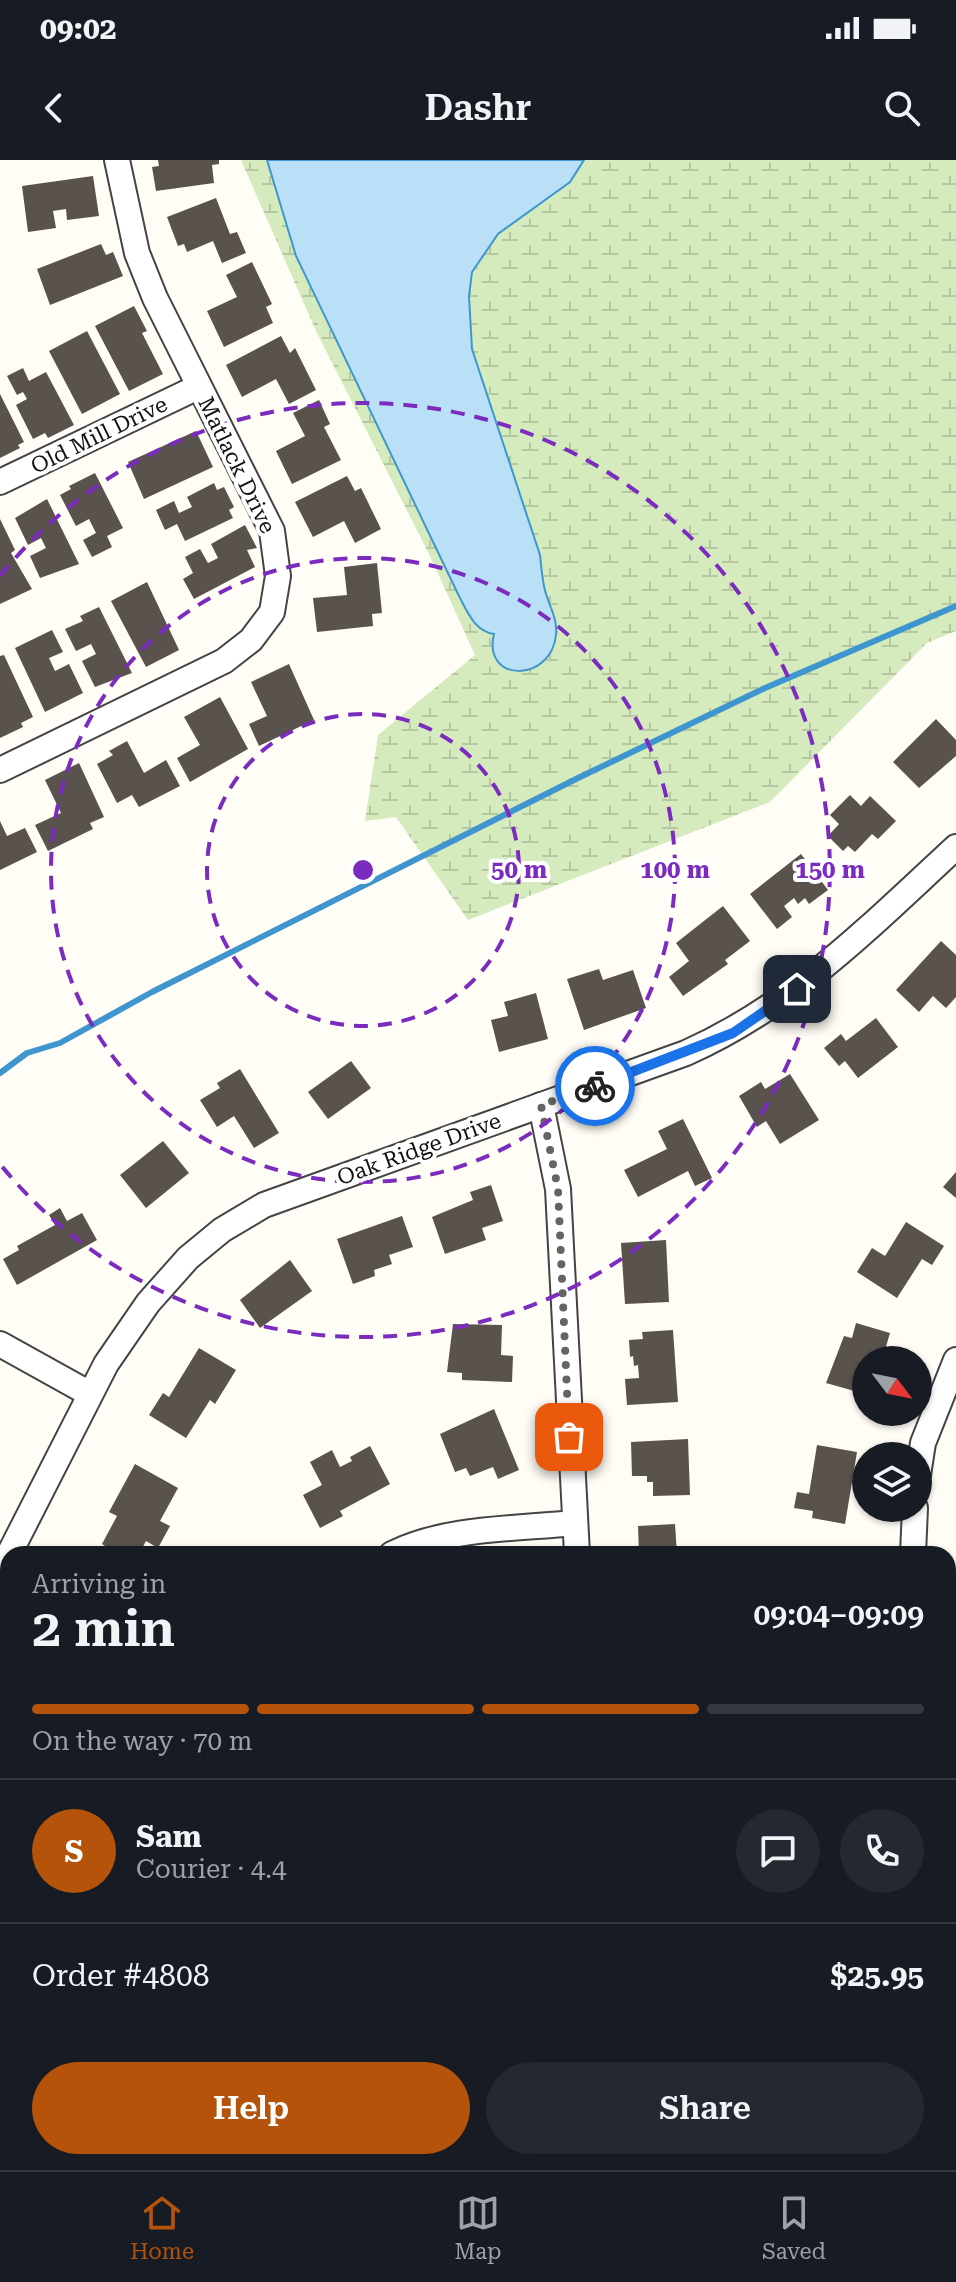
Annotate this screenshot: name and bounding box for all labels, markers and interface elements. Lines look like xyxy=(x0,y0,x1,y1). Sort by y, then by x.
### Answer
text: 09:02 xyxy=(40,11,117,46)
icon: back xyxy=(32,86,76,130)
icon: search xyxy=(880,86,924,130)
text: Dashr xyxy=(425,87,531,129)
street label: Old Mill Drive xyxy=(27,391,171,479)
street label: Matlack Drive xyxy=(193,393,281,537)
centre of rings xyxy=(349,856,377,884)
text: 50 m xyxy=(491,856,547,884)
text: 100 m xyxy=(640,856,710,884)
text: 150 m xyxy=(795,856,865,884)
pin xyxy=(763,955,831,1023)
icon: home xyxy=(775,967,819,1011)
courier xyxy=(555,1046,635,1126)
icon: bike xyxy=(573,1064,617,1108)
street label: Oak Ridge Drive xyxy=(334,1108,504,1190)
north arrow xyxy=(852,1346,932,1426)
map controls xyxy=(852,1346,932,1522)
pin xyxy=(535,1403,603,1471)
icon: bag xyxy=(547,1415,591,1459)
button: layers xyxy=(852,1442,932,1522)
text: Arriving in xyxy=(32,1569,166,1599)
text: 09:04–09:09 xyxy=(754,1597,924,1632)
text: 2 min xyxy=(32,1598,175,1659)
text: On the way · 70 m xyxy=(32,1726,252,1756)
button: chat xyxy=(736,1809,820,1893)
button: phone xyxy=(840,1809,924,1893)
text: Sam xyxy=(136,1819,202,1854)
text: S xyxy=(65,1834,83,1869)
text: Courier · 4.4 xyxy=(136,1854,286,1884)
text: Order #4808 xyxy=(32,1958,210,1993)
text: $25.95 xyxy=(831,1958,924,1993)
button: Help xyxy=(32,2062,470,2154)
button: Share xyxy=(486,2062,924,2154)
tab: Home xyxy=(130,2191,194,2264)
tab: Map xyxy=(454,2191,502,2264)
tab: Saved xyxy=(762,2191,826,2264)

